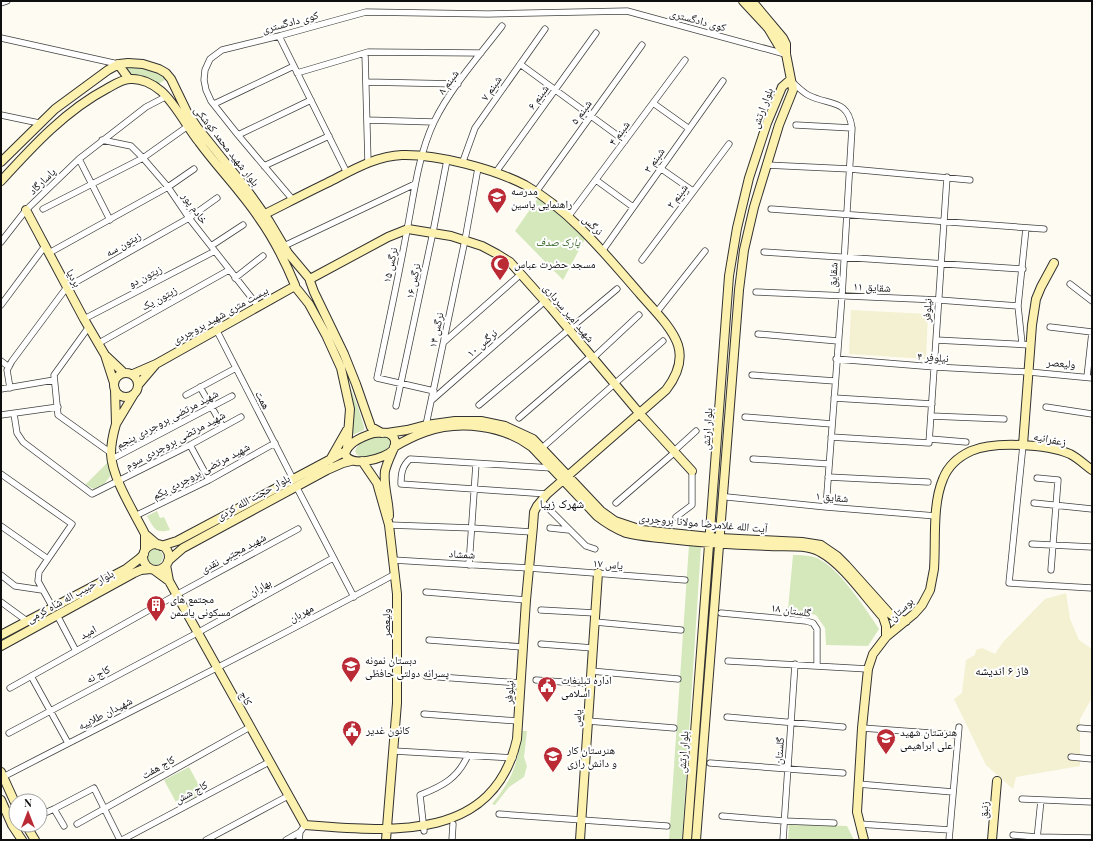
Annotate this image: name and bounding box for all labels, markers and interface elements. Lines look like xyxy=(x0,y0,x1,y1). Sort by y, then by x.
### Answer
street label: کوی دادگستری xyxy=(668,5,729,34)
street label: کوی دادگستری xyxy=(260,7,320,36)
street label: شبنم ۸ xyxy=(434,66,462,98)
street label: شبنم ۷ xyxy=(477,72,505,104)
street label: شبنم ۶ xyxy=(524,81,552,113)
street label: بلوار ارتش xyxy=(747,85,776,130)
street label: شبنم ۵ xyxy=(567,96,595,128)
street label: بلوار شهید محمد کوشکی xyxy=(191,102,264,189)
street label: شبنم ۴ xyxy=(605,117,633,149)
street label: شبنم ۳ xyxy=(640,144,668,176)
street label: پاسارگاد xyxy=(25,164,59,197)
street label: شبنم ۲ xyxy=(662,180,692,212)
place label: مدرسه راهنمایی یاسین xyxy=(511,183,572,211)
school or university icon: مدرسه راهنمایی یاسین xyxy=(486,186,508,214)
street label: خادم پور xyxy=(178,188,212,227)
street label: نرگس xyxy=(580,211,607,238)
street label: زیتون سه xyxy=(102,227,143,260)
park label: پارک صدف xyxy=(536,234,581,249)
street label: نرگس ۱۵ xyxy=(378,246,401,284)
mosque icon: مسجد حضرت عباس xyxy=(489,253,511,281)
place label: مسجد حضرت عباس xyxy=(514,256,596,271)
street label: زیتون دو xyxy=(125,261,164,290)
street label: نرگس ۱۶ xyxy=(401,262,424,300)
street label: شقایق xyxy=(825,262,840,288)
street label: بردیا xyxy=(63,266,85,289)
street label: شقایق ۱۱ xyxy=(853,278,891,295)
street label: شهید امیر سرداری xyxy=(540,280,598,345)
street label: زیتون یک xyxy=(138,282,179,313)
street label: بیست متری شهید بروجردی xyxy=(169,282,271,347)
street label: نیلوفر xyxy=(918,298,935,323)
street label: نرگس ۱۴ xyxy=(424,311,447,349)
street label: نرگس ۱۰ xyxy=(463,325,500,360)
street label: نیلوفر ۴ xyxy=(917,348,949,365)
street label: ولیعصر xyxy=(1045,354,1076,371)
street label: شهید مرتضی بروجردی پنجم xyxy=(113,385,221,453)
street label: همت xyxy=(252,388,275,412)
street label: شهید مرتضی بروجردی سوم xyxy=(122,407,227,472)
street label: بلوار ارتش xyxy=(698,407,715,451)
street label: زعفرانیه xyxy=(1032,428,1068,449)
street label: شهید مرتضی بروجردی یکم xyxy=(149,439,253,503)
street label: بلوار حجت الله کردی xyxy=(213,470,292,523)
street label: شقایق ۱ xyxy=(815,488,849,505)
district label: شهرک زیبا xyxy=(540,495,584,511)
street label: آیت الله غلامرضا مولانا بروجردی xyxy=(638,509,768,536)
street label: شهید مجتبی نقدی xyxy=(197,529,268,576)
street label: شمشاد xyxy=(448,545,476,562)
street label: یاس ۱۷ xyxy=(592,555,624,572)
street label: بلوار حبیب اله شاه کرمی xyxy=(23,565,116,626)
street label: بهاران xyxy=(246,574,274,599)
place label: مجتمع های مسکونی یاسمن xyxy=(170,591,231,619)
street label: بوستان xyxy=(885,593,916,624)
building icon: مجتمع های مسکونی یاسمن xyxy=(145,594,167,622)
street label: گلستان ۱۸ xyxy=(770,599,813,620)
street label: مهربان xyxy=(286,600,316,625)
street label: ولیعصر xyxy=(378,609,393,639)
street label: امید xyxy=(77,621,99,642)
place label: دبستان نمونه پسرانه دولتی حافظی xyxy=(365,652,449,680)
school or university icon: دبستان نمونه پسرانه دولتی حافظی xyxy=(340,655,362,683)
street label: کاج نه xyxy=(83,661,113,686)
district label: فاز ۶ اندیشه xyxy=(975,662,1029,678)
place label: اداره تبلیغات اسلامی xyxy=(561,672,612,700)
public building icon: اداره تبلیغات اسلامی xyxy=(536,675,558,703)
street label: نیلوفر xyxy=(500,680,517,705)
street label: کاج xyxy=(236,688,257,708)
street label: شهیدان طلاییه xyxy=(75,692,135,733)
street label: یاس xyxy=(568,708,585,727)
public building icon: کانون غدیر xyxy=(341,719,363,747)
place label: کانون غدیر xyxy=(365,722,410,737)
place label: هنرستان شهید علی ابراهیمی xyxy=(900,724,957,752)
school or university icon: هنرستان شهید علی ابراهیمی xyxy=(875,727,897,755)
street label: بلوار ارتش xyxy=(674,730,691,774)
street label: گلستان xyxy=(770,736,787,765)
place label: هنرستان کار و دانش رازی xyxy=(566,742,617,770)
school or university icon: هنرستان کار و دانش رازی xyxy=(542,745,564,773)
street label: کاج هفت xyxy=(138,751,177,782)
street label: کاج شش xyxy=(172,776,210,807)
north arrow xyxy=(8,793,48,833)
text: N xyxy=(24,795,32,810)
street label: زنبق xyxy=(975,801,992,819)

